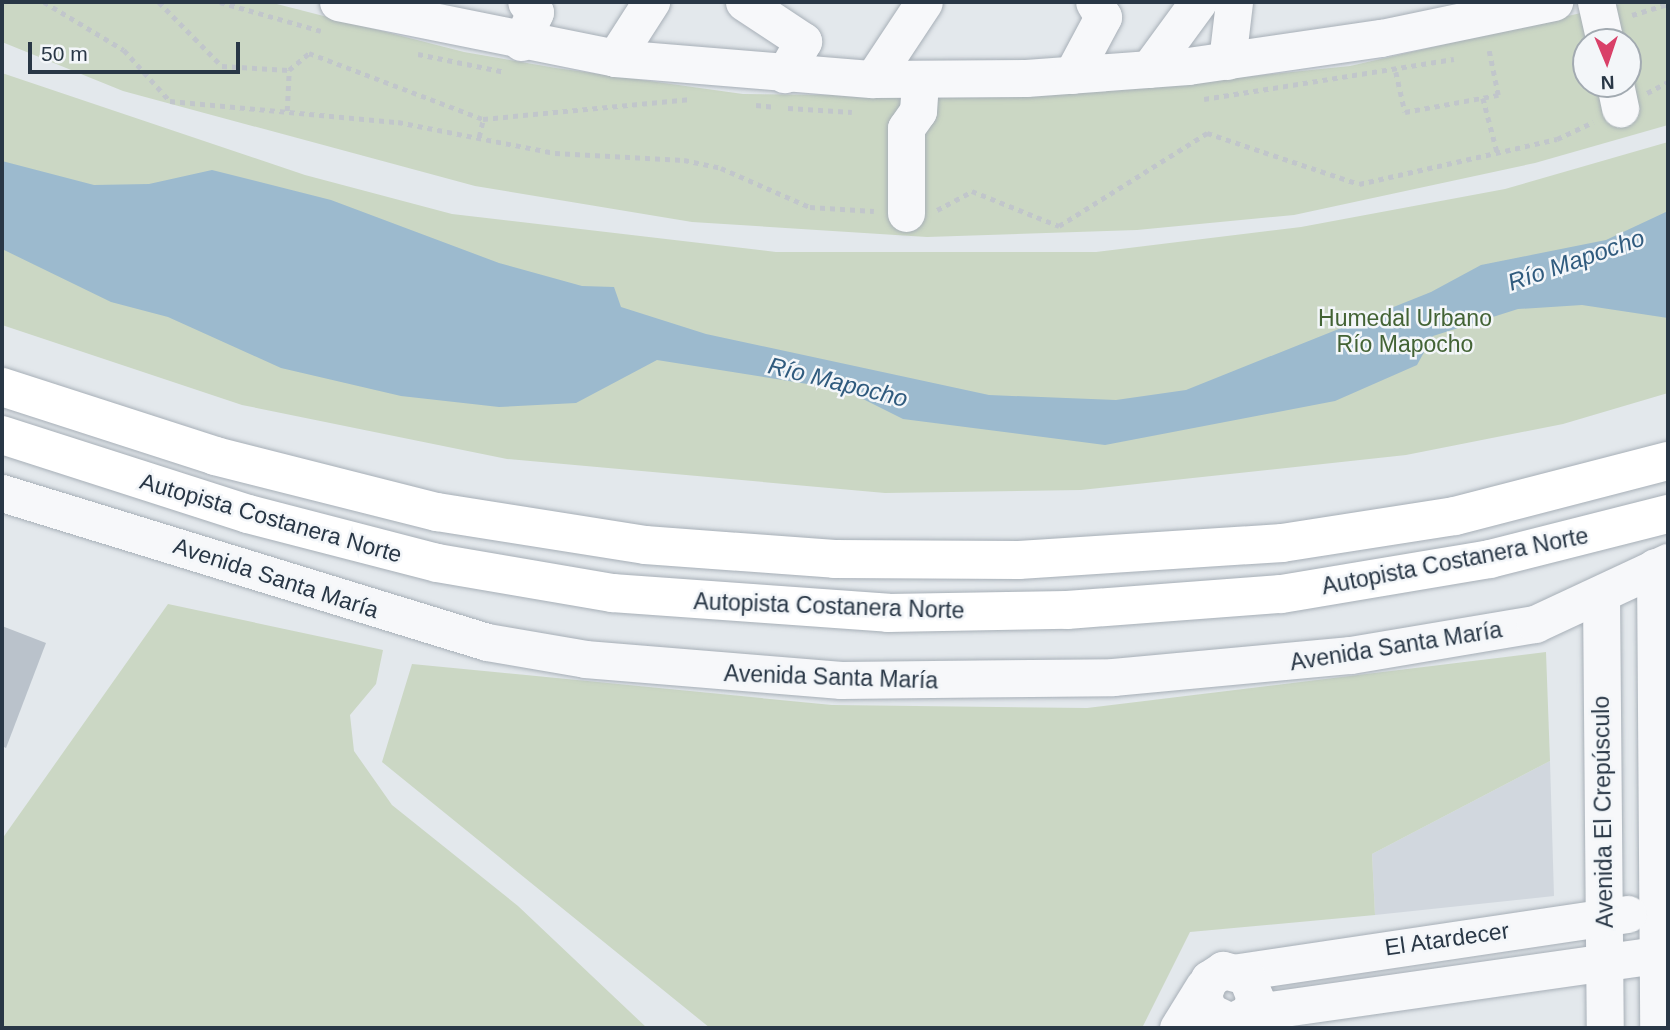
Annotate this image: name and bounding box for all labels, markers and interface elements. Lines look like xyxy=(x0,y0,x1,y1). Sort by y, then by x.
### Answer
scale bar xyxy=(32,28,243,72)
north arrow xyxy=(1572,28,1642,98)
text: 50 m xyxy=(41,42,88,65)
text: N xyxy=(1600,72,1615,93)
water label: Río Mapocho xyxy=(1504,223,1648,297)
park label: Humedal Urbano Río Mapocho xyxy=(1318,304,1492,358)
water label: Río Mapocho xyxy=(765,351,911,413)
street label: Autopista Costanera Norte xyxy=(137,467,405,569)
street label: Autopista Costanera Norte xyxy=(1319,522,1591,600)
street label: Avenida Santa María xyxy=(170,532,382,624)
street label: Autopista Costanera Norte xyxy=(693,587,965,625)
street label: Avenida Santa María xyxy=(1288,616,1504,676)
street label: Avenida Santa María xyxy=(723,659,939,695)
street label: Avenida El Crepúsculo xyxy=(1587,696,1619,928)
street label: El Atardecer xyxy=(1382,917,1512,961)

